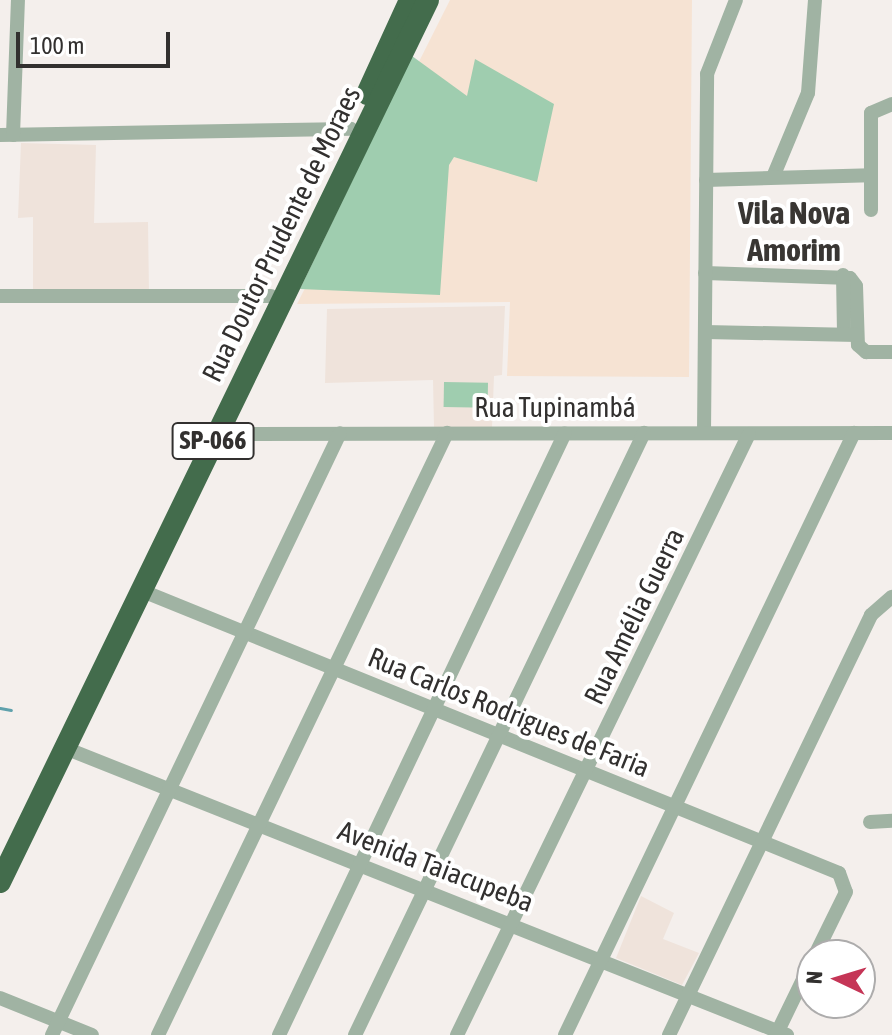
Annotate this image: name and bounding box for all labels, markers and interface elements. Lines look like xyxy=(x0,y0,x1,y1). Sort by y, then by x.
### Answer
scale bar xyxy=(20,16,174,66)
text: 100 m xyxy=(30,32,84,59)
street label: Rua Doutor Prudente de Moraes xyxy=(195,81,367,387)
district label: Vila Nova Amorim xyxy=(738,195,850,270)
street label: Rua Tupinambá xyxy=(474,390,636,424)
road number: SP-066 xyxy=(171,419,255,463)
street label: Rua Amélia Guerra xyxy=(577,522,691,710)
street label: Rua Carlos Rodrigues de Faria xyxy=(363,640,655,784)
street label: Avenida Taiacupeba xyxy=(333,813,539,919)
north arrow xyxy=(796,939,876,1019)
text: N xyxy=(801,970,827,985)

